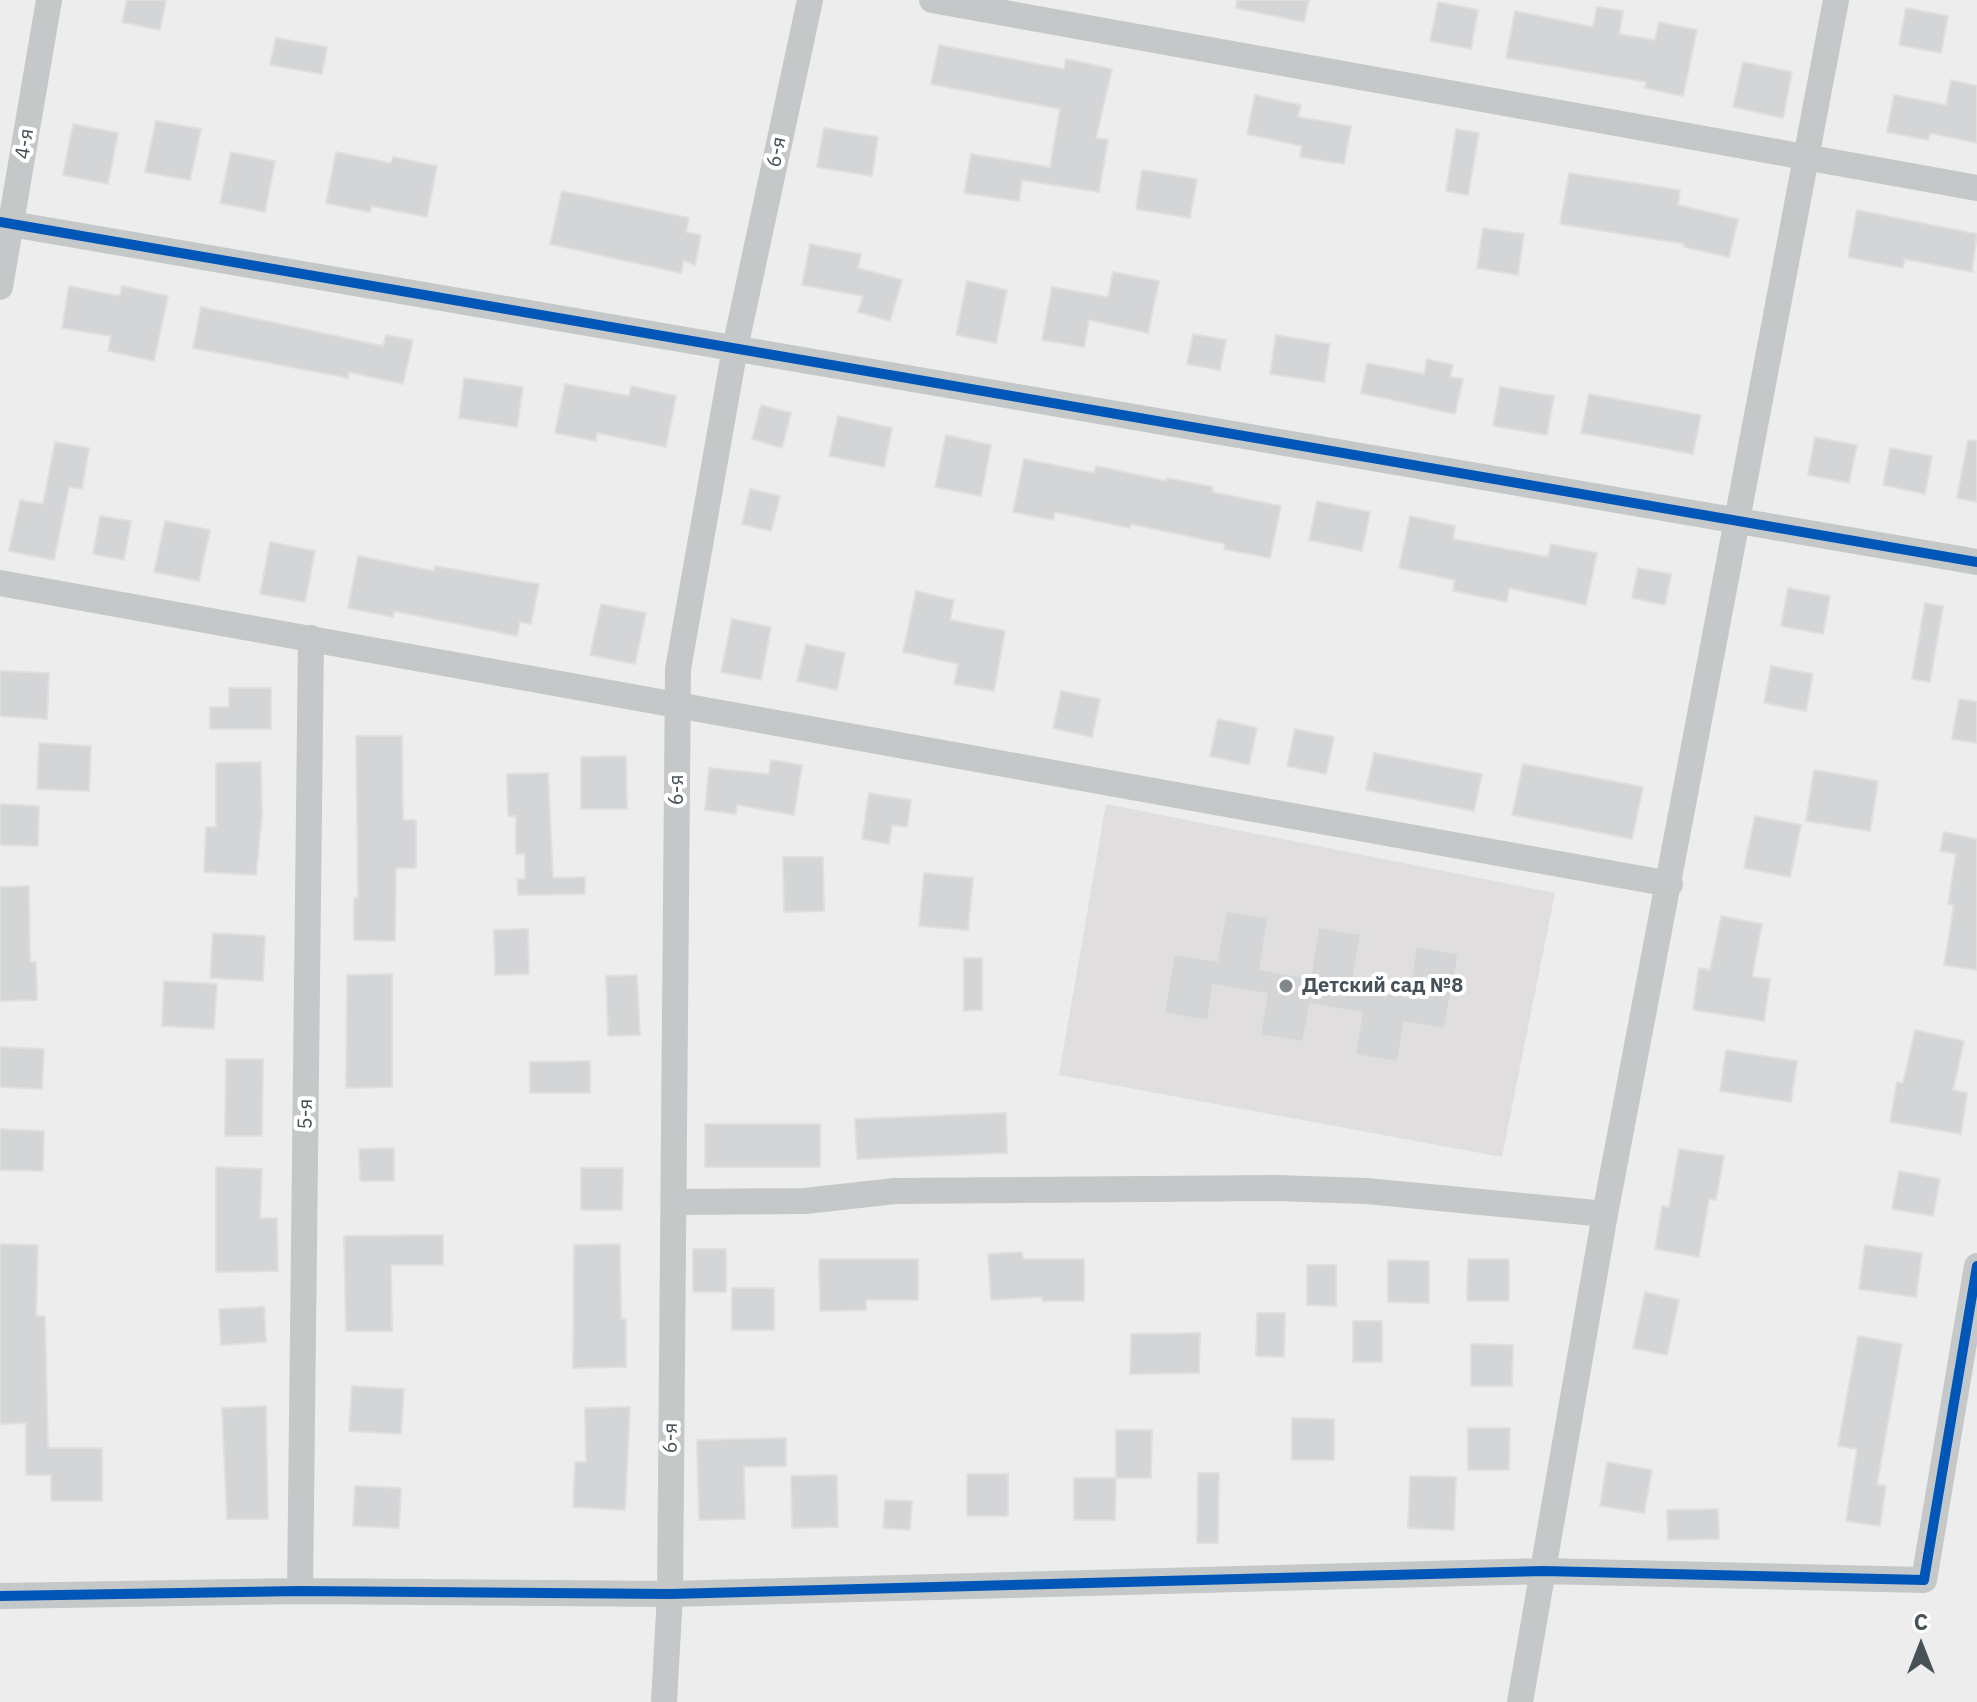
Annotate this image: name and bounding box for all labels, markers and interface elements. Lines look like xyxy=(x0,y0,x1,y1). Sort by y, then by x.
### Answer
street label: 4-я xyxy=(11,127,39,161)
street label: 6-я xyxy=(762,135,792,169)
street label: 6-я xyxy=(665,775,689,805)
place label: Детский сад №8 xyxy=(1302,974,1463,998)
marker: Детский сад №8 xyxy=(1277,977,1295,995)
street label: 5-я xyxy=(294,1098,318,1130)
street label: 6-я xyxy=(659,1422,683,1454)
north arrow xyxy=(1881,1606,1961,1686)
text: С xyxy=(1914,1607,1928,1636)

